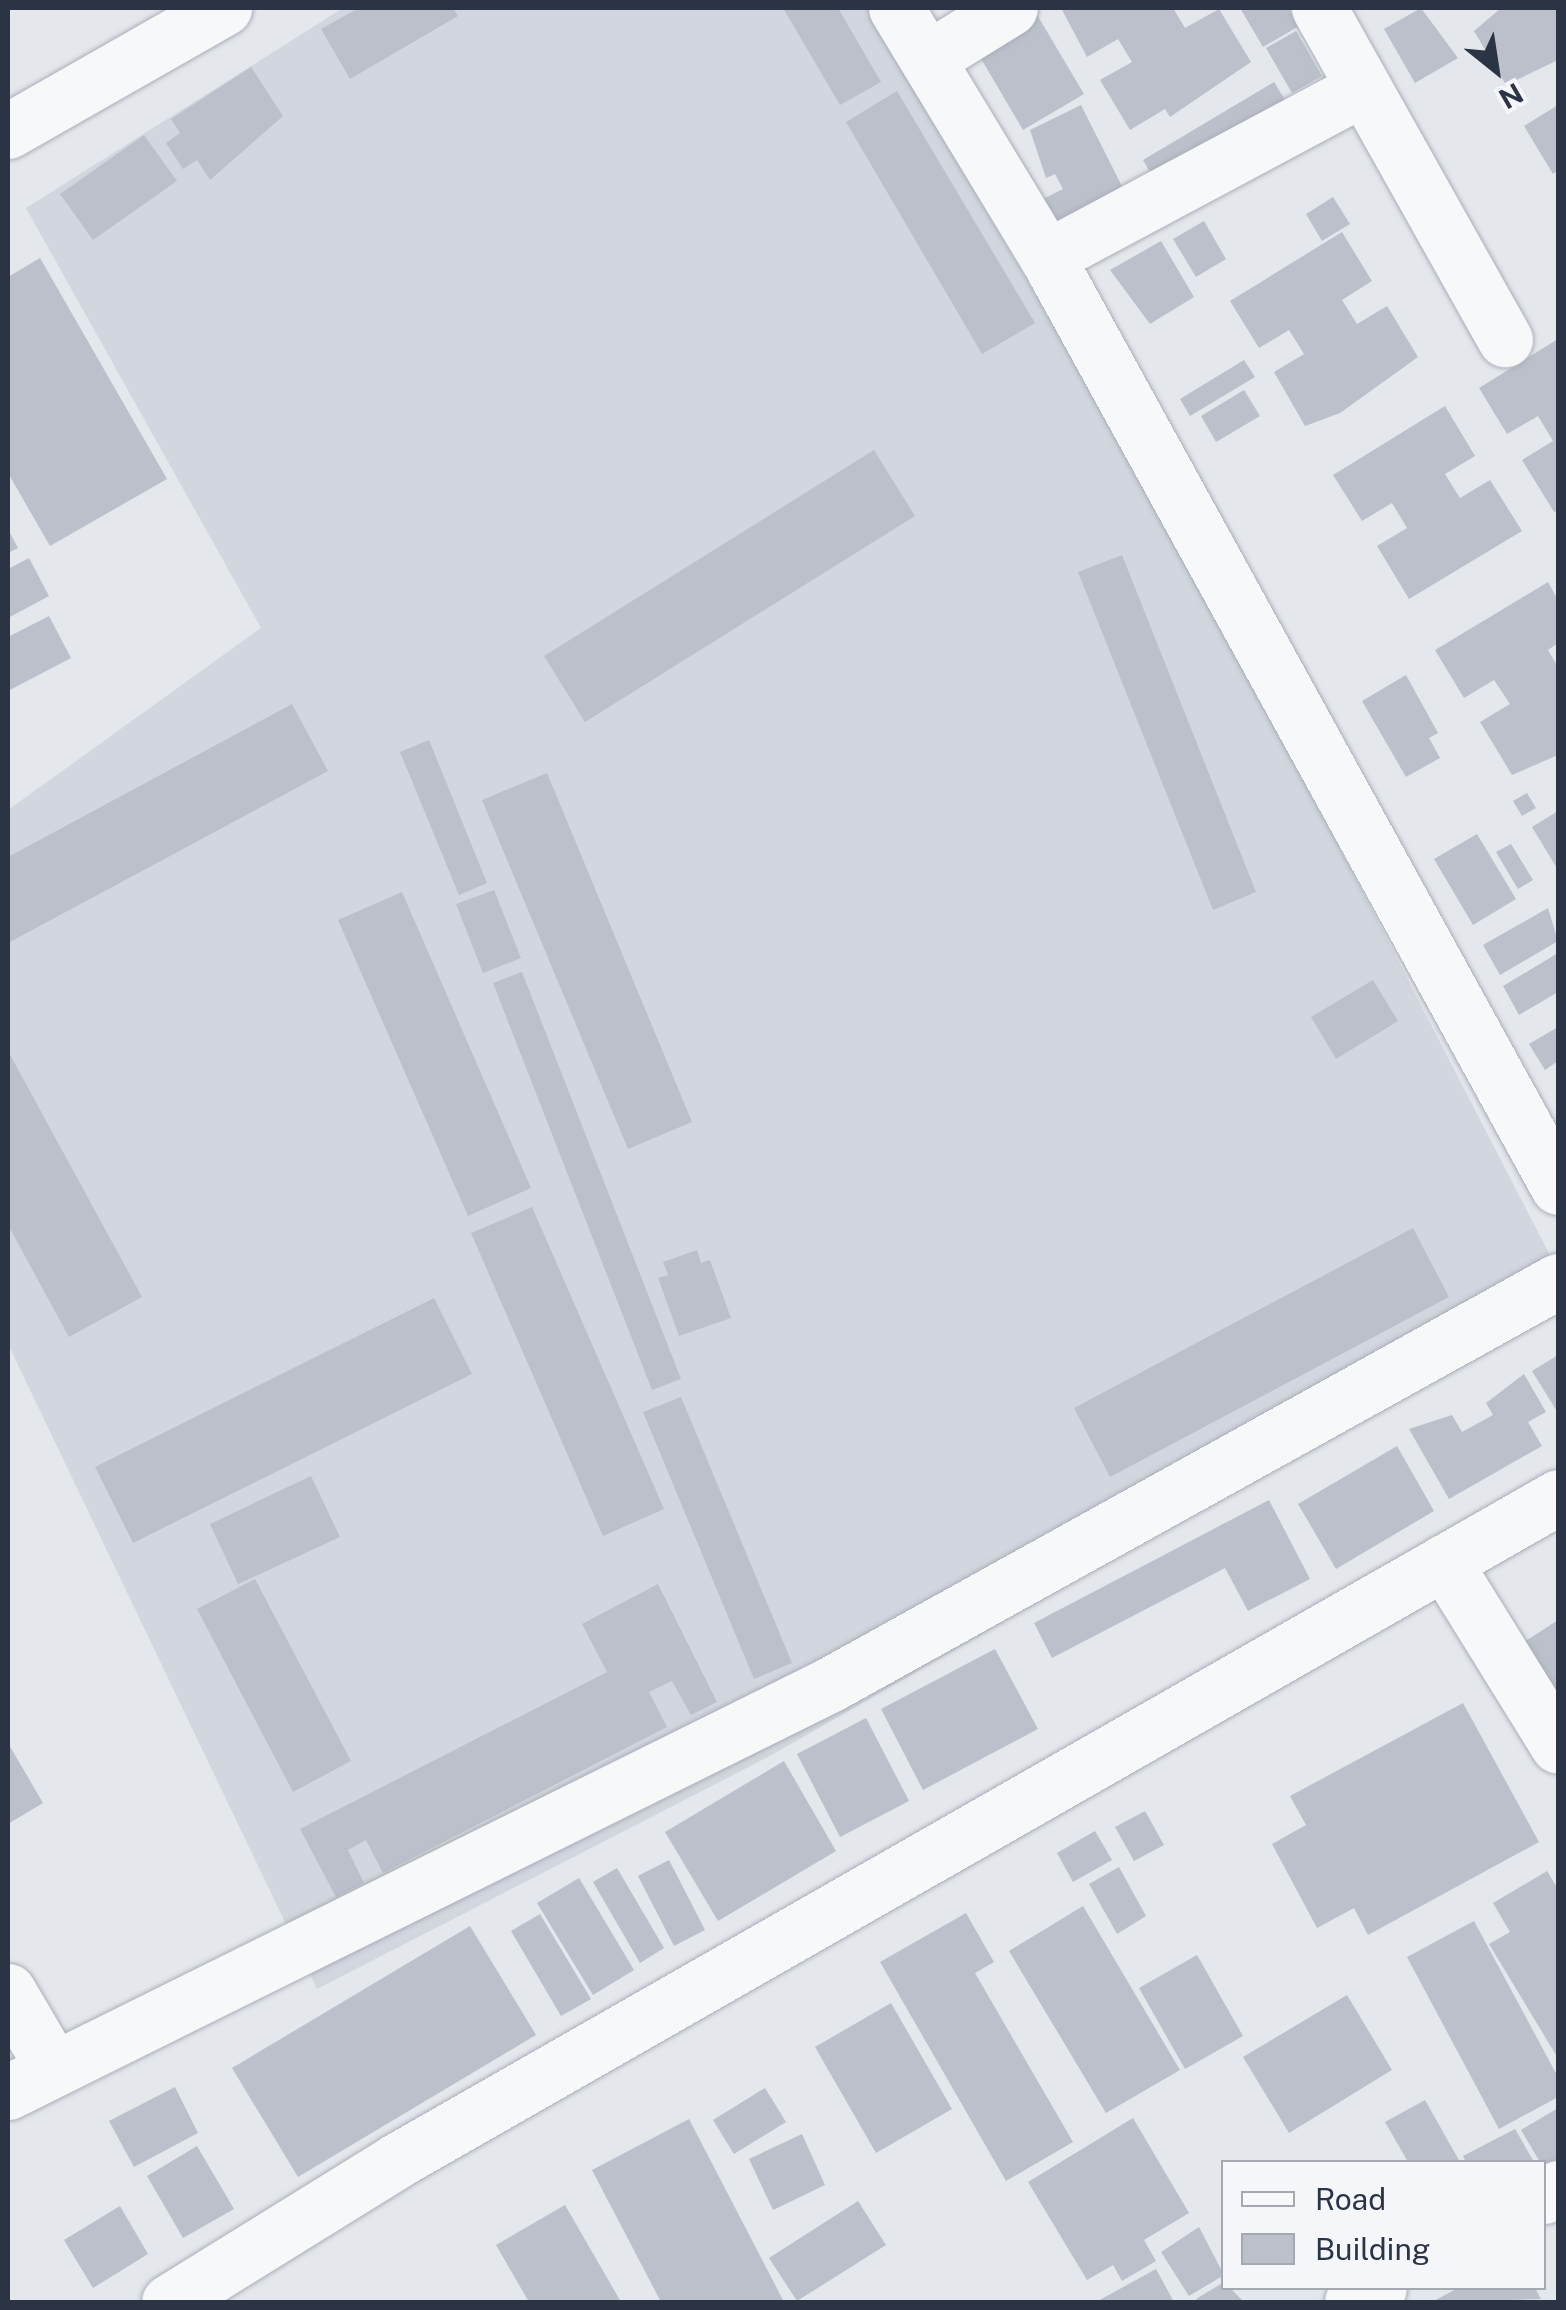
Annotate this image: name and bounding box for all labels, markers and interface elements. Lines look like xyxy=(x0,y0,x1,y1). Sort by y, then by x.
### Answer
north arrow xyxy=(1446,20,1546,120)
text: N xyxy=(1494,77,1529,116)
legend xyxy=(1221,2160,1546,2290)
text: Road xyxy=(1315,2181,1386,2217)
text: Building xyxy=(1315,2231,1430,2267)

